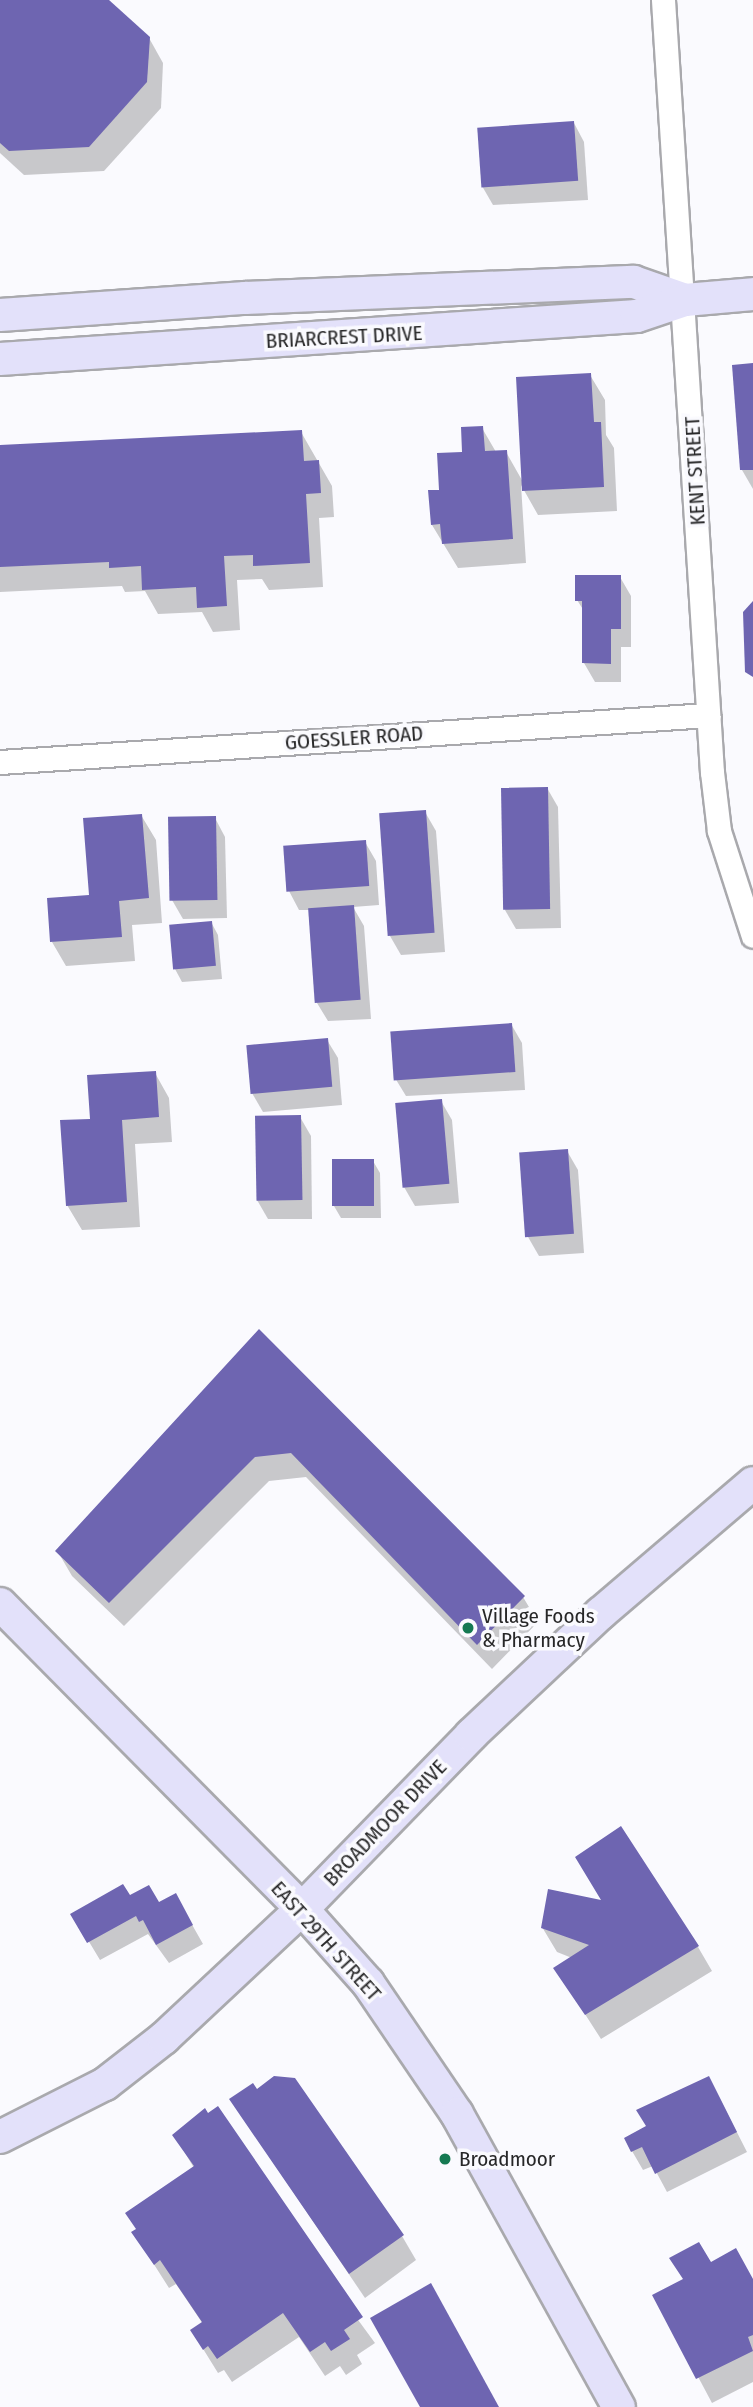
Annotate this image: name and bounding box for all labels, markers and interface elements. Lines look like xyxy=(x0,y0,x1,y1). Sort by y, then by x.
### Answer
street label: BRIARCREST DRIVE xyxy=(265,320,423,354)
street label: KENT STREET xyxy=(680,416,710,526)
street label: GOESSLER ROAD xyxy=(284,721,424,755)
place label: Village Foods & Pharmacy xyxy=(482,1603,595,1653)
marker: Village Foods & Pharmacy xyxy=(460,1620,476,1636)
street label: BROADMOOR DRIVE xyxy=(318,1755,452,1891)
street label: EAST 29TH STREET xyxy=(266,1876,386,2006)
place label: Broadmoor xyxy=(459,2146,555,2172)
marker: Broadmoor xyxy=(437,2151,453,2167)

